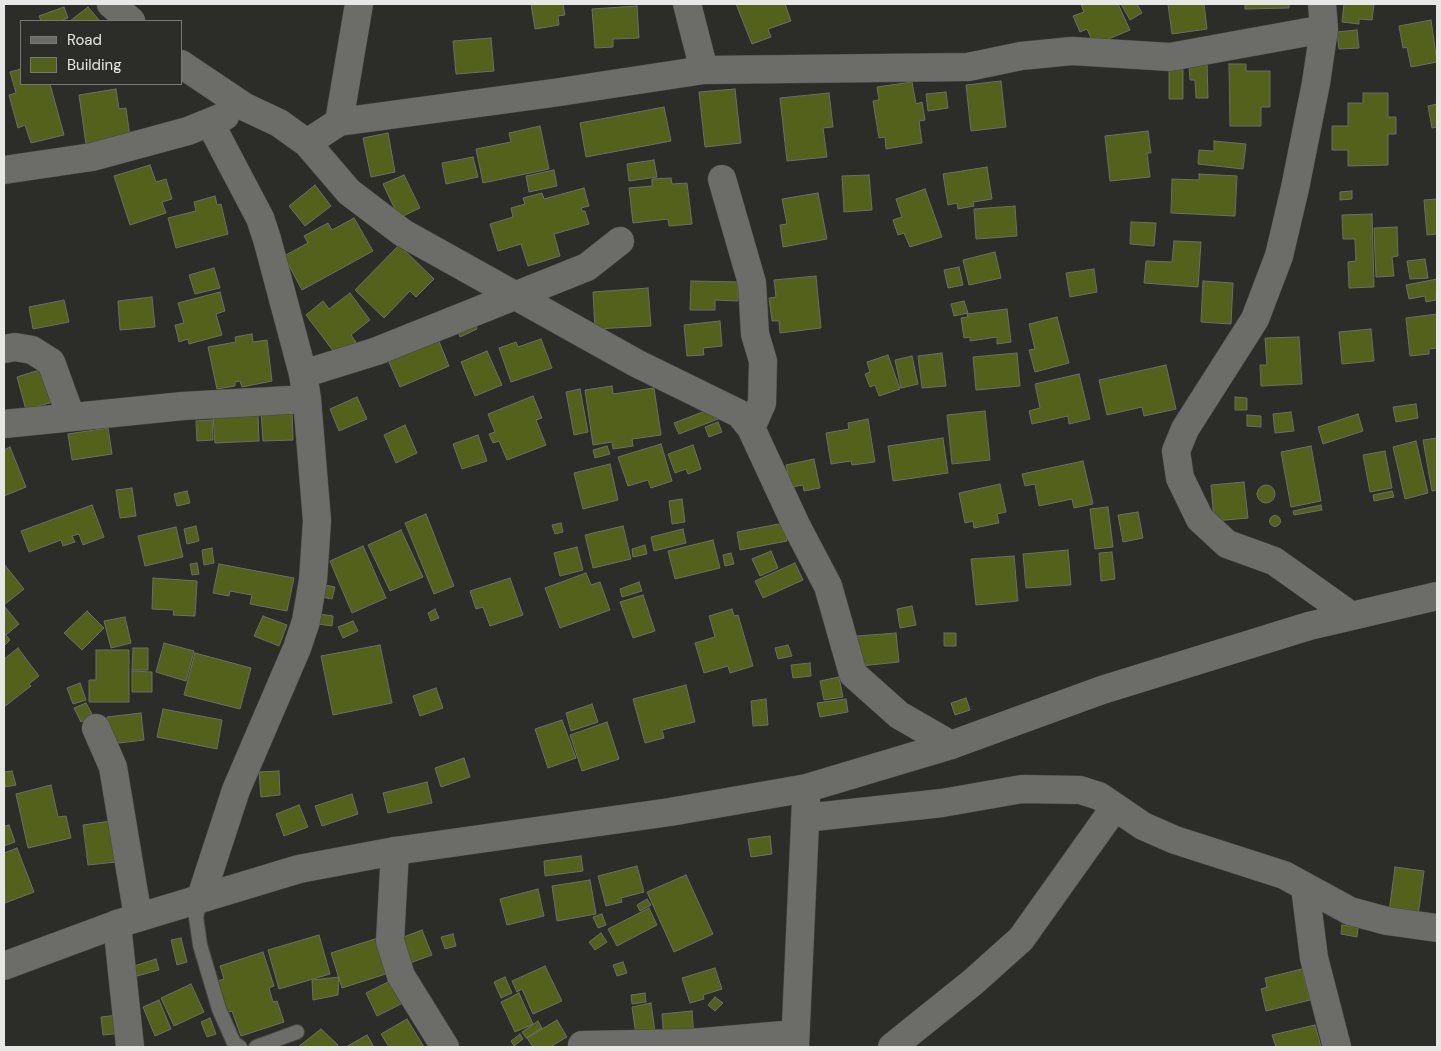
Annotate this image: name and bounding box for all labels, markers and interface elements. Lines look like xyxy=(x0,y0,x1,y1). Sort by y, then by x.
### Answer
legend xyxy=(20,20,182,85)
text: Road xyxy=(67,30,102,50)
text: Building xyxy=(67,55,122,75)

